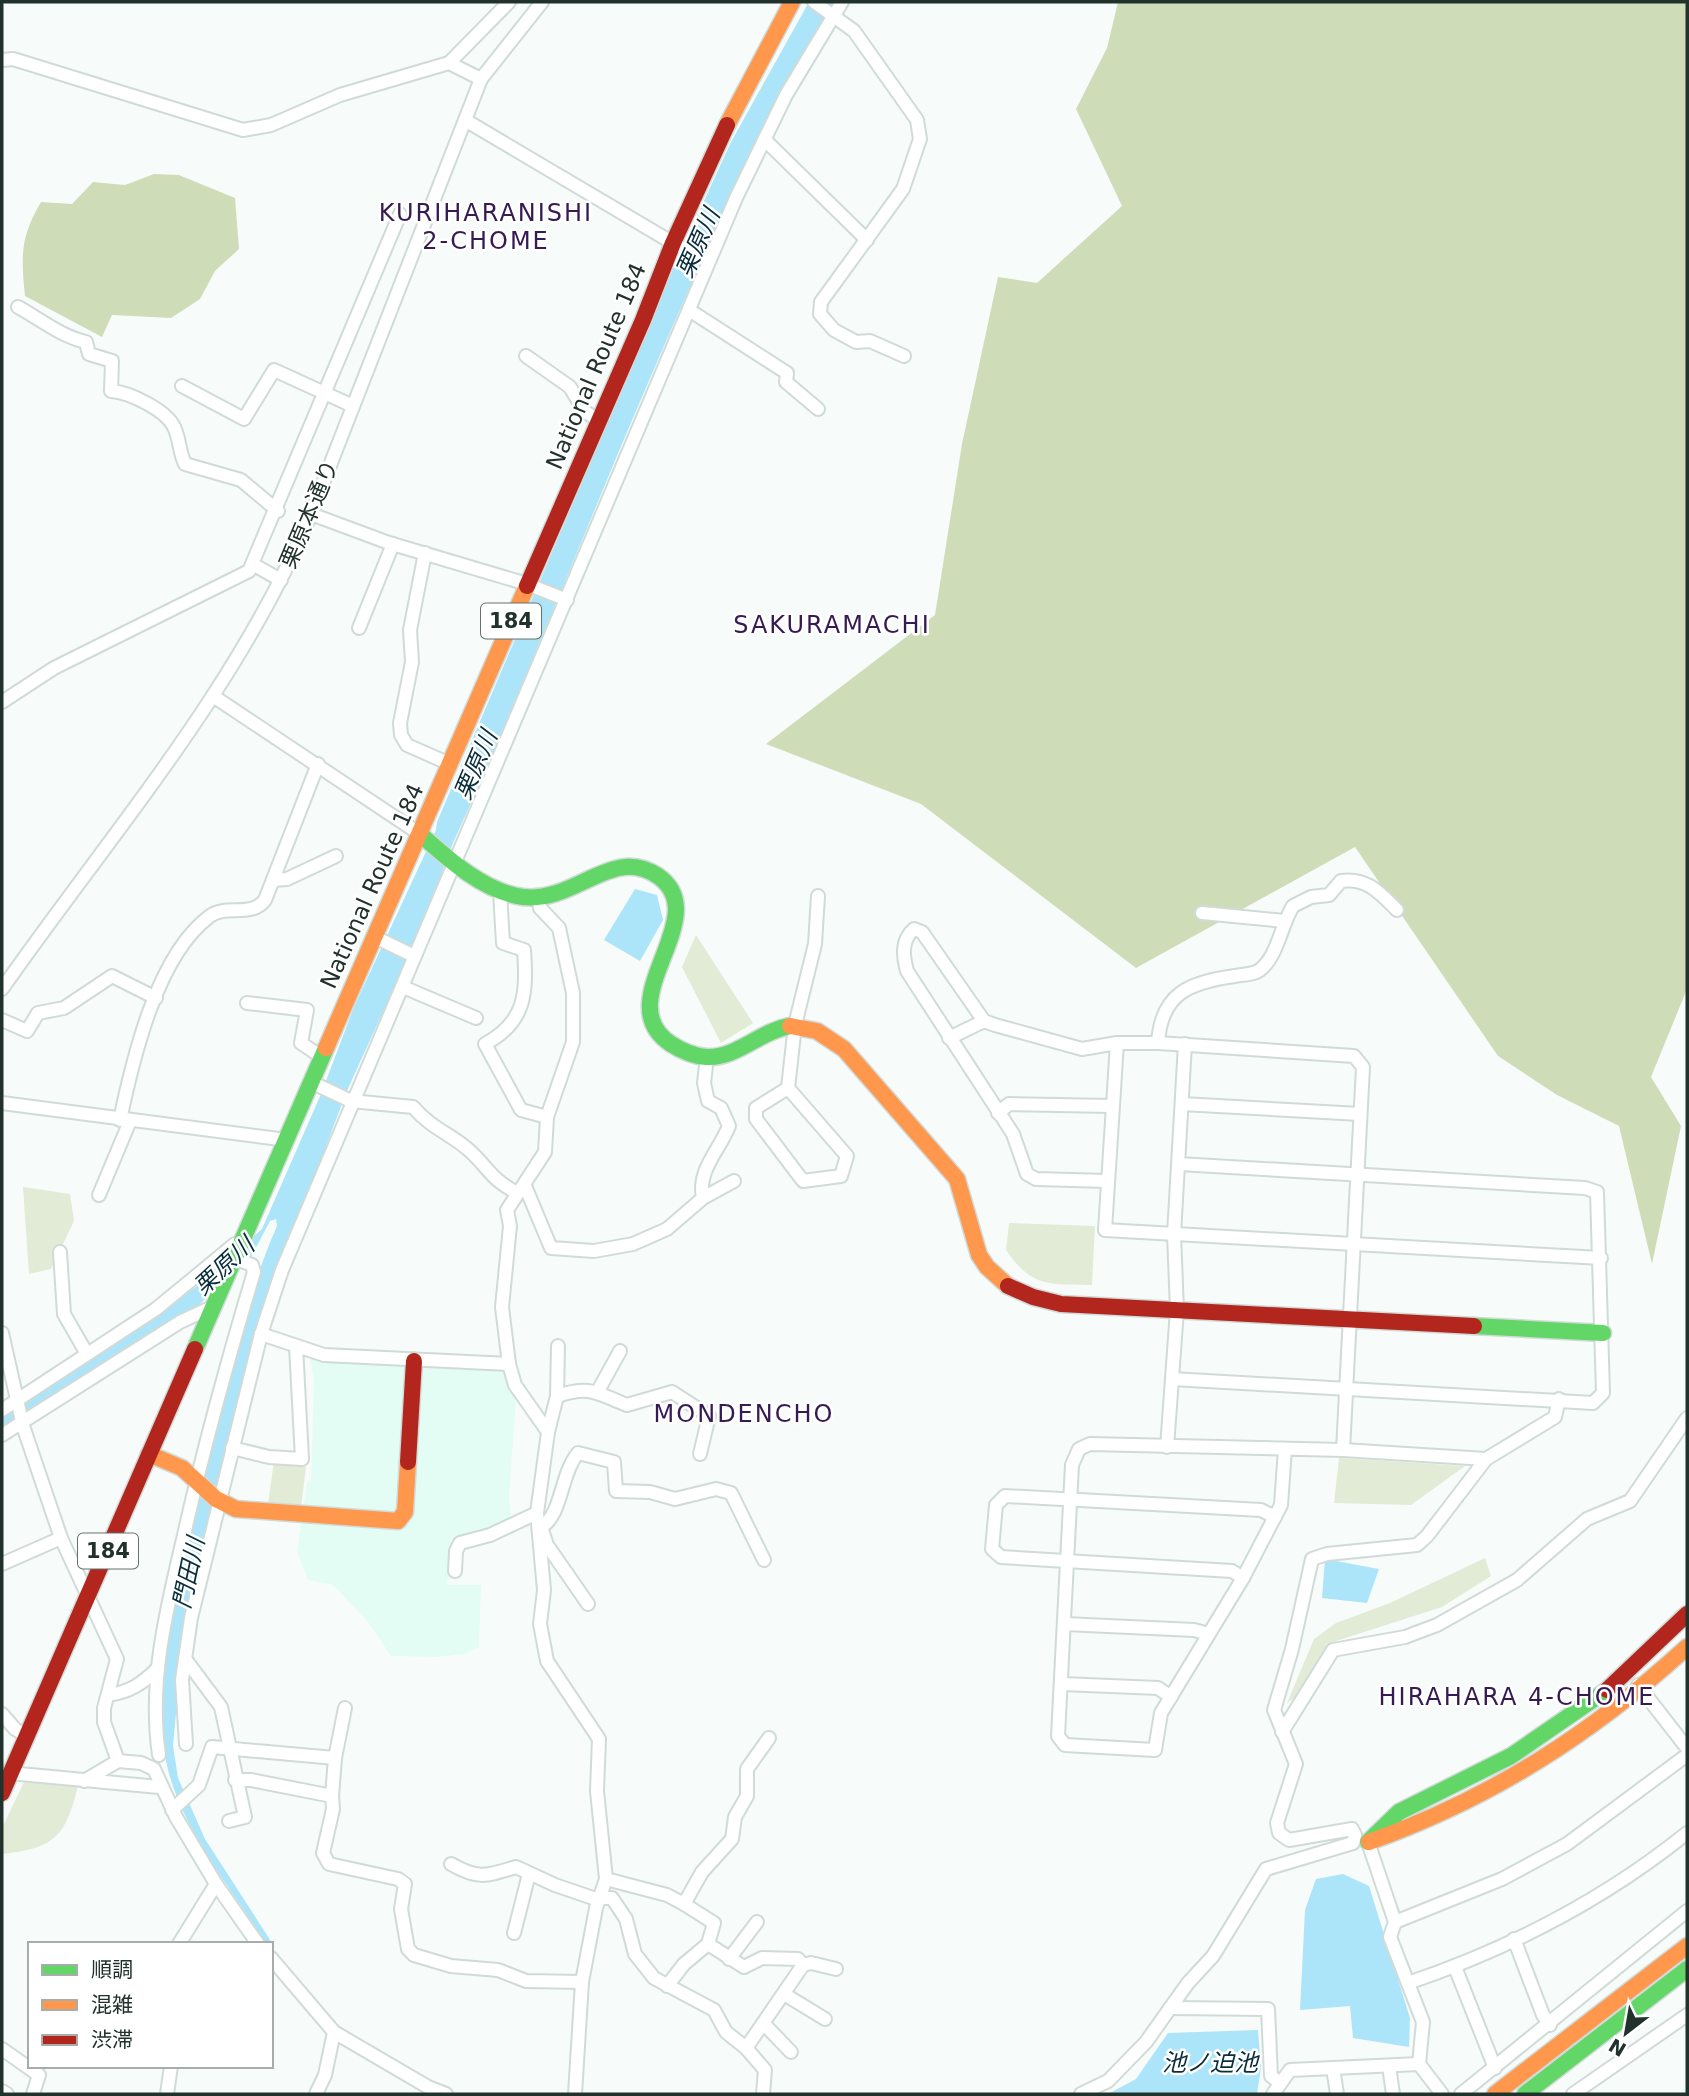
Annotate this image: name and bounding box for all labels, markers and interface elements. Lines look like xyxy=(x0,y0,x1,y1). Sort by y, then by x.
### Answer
district label: KURIHARANISHI 2-CHOME xyxy=(379,199,593,255)
water label: 栗原川 xyxy=(671,202,727,282)
street label: National Route 184 xyxy=(541,259,651,473)
street label: 栗原本通り xyxy=(275,456,343,572)
road number: 184 xyxy=(481,604,541,638)
district label: SAKURAMACHI xyxy=(733,611,931,639)
water label: 栗原川 xyxy=(449,724,504,804)
street label: National Route 184 xyxy=(315,780,429,992)
water label: 栗原川 xyxy=(188,1229,262,1301)
district label: MONDENCHO xyxy=(654,1400,834,1428)
water label: 門田川 xyxy=(168,1532,211,1611)
road number: 184 xyxy=(78,1534,138,1568)
district label: HIRAHARA 4-CHOME xyxy=(1379,1683,1655,1711)
legend xyxy=(28,1942,273,2068)
text: 順調 xyxy=(91,1958,133,1982)
text: 混雑 xyxy=(91,1993,133,2017)
north arrow xyxy=(1591,1998,1661,2068)
text: 渋滞 xyxy=(91,2028,133,2052)
text: N xyxy=(1605,2034,1630,2061)
water label: 池ノ迫池 xyxy=(1162,2049,1260,2077)

